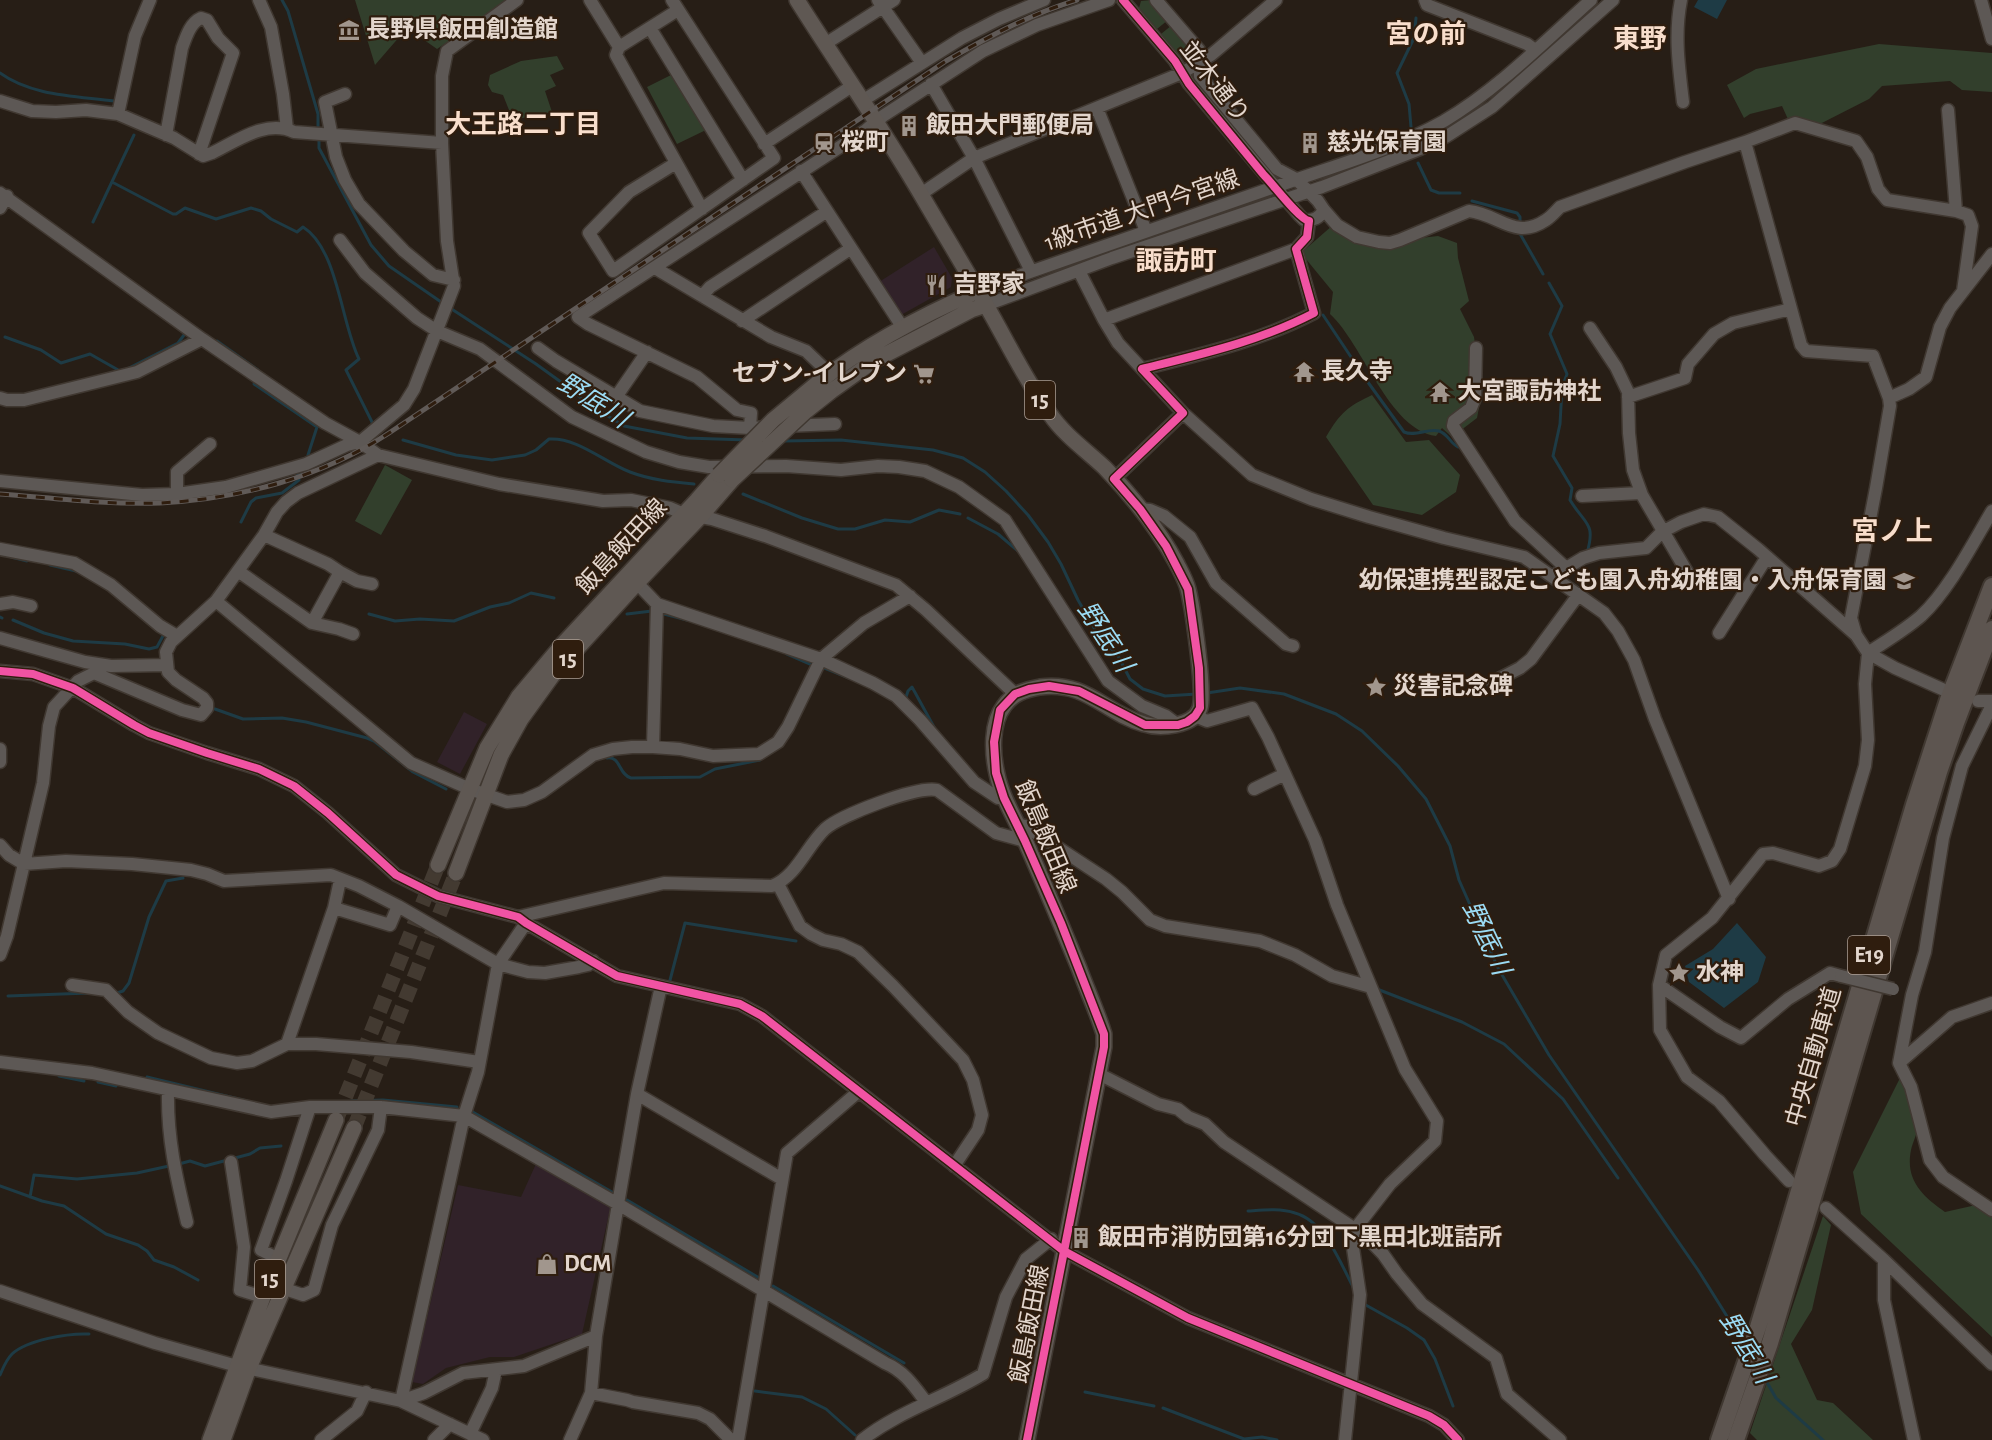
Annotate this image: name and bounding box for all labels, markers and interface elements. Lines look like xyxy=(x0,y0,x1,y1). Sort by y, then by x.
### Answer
place label: 長野県飯田創造館 xyxy=(366,16,558,42)
museum icon: 長野県飯田創造館 xyxy=(337,18,361,42)
district label: 宮の前 xyxy=(1386,19,1467,48)
district label: 東野 xyxy=(1613,24,1667,53)
street label: 並木通り xyxy=(1175,36,1254,127)
district label: 大王路二丁目 xyxy=(445,110,601,138)
place label: 飯田大門郵便局 xyxy=(926,112,1094,138)
building icon: 飯田大門郵便局 xyxy=(897,114,921,138)
place label: 桜町 xyxy=(841,129,889,155)
place label: 慈光保育園 xyxy=(1327,129,1447,155)
station icon: 桜町 xyxy=(812,131,836,155)
building icon: 慈光保育園 xyxy=(1298,131,1322,155)
street label: 1級市道 大門今宮線 xyxy=(1041,165,1242,256)
district label: 諏訪町 xyxy=(1136,247,1217,275)
place label: 吉野家 xyxy=(953,271,1025,297)
restaurant icon: 吉野家 xyxy=(924,273,948,297)
place label: 長久寺 xyxy=(1321,358,1393,384)
place label: セブン-イレブン xyxy=(732,360,907,386)
temple icon: 長久寺 xyxy=(1292,360,1316,384)
supermarket icon: セブン-イレブン xyxy=(912,362,936,386)
water label: 野底川 xyxy=(553,368,636,434)
place label: 大宮諏訪神社 xyxy=(1457,378,1601,404)
temple icon: 大宮諏訪神社 xyxy=(1428,380,1452,404)
road number: 15 xyxy=(1025,381,1055,419)
street label: 飯島飯田線 xyxy=(571,494,672,599)
district label: 宮ノ上 xyxy=(1852,517,1933,545)
place label: 幼保連携型認定こども園入舟幼稚園・入舟保育園 xyxy=(1359,567,1887,593)
school or university icon: 幼保連携型認定こども園入舟幼稚園・入舟保育園 xyxy=(1892,569,1916,593)
water label: 野底川 xyxy=(1073,597,1140,679)
road number: 15 xyxy=(553,640,583,678)
place label: 災害記念碑 xyxy=(1393,673,1513,699)
place icon: 災害記念碑 xyxy=(1364,675,1388,699)
street label: 飯島飯田線 xyxy=(1011,776,1081,897)
water label: 野底川 xyxy=(1458,897,1516,982)
road number: E19 xyxy=(1848,936,1890,974)
place label: 水神 xyxy=(1696,959,1744,985)
place icon: 水神 xyxy=(1667,961,1691,985)
street label: 中央自動車道 xyxy=(1781,984,1845,1130)
place label: 飯田市消防団第16分団下黒田北班詰所 xyxy=(1098,1224,1502,1250)
building icon: 飯田市消防団第16分団下黒田北班詰所 xyxy=(1069,1226,1093,1250)
shop icon: DCM xyxy=(535,1252,559,1276)
place label: DCM xyxy=(564,1252,611,1276)
road number: 15 xyxy=(255,1260,285,1298)
street label: 飯島飯田線 xyxy=(1005,1262,1053,1385)
water label: 野底川 xyxy=(1715,1307,1780,1391)

